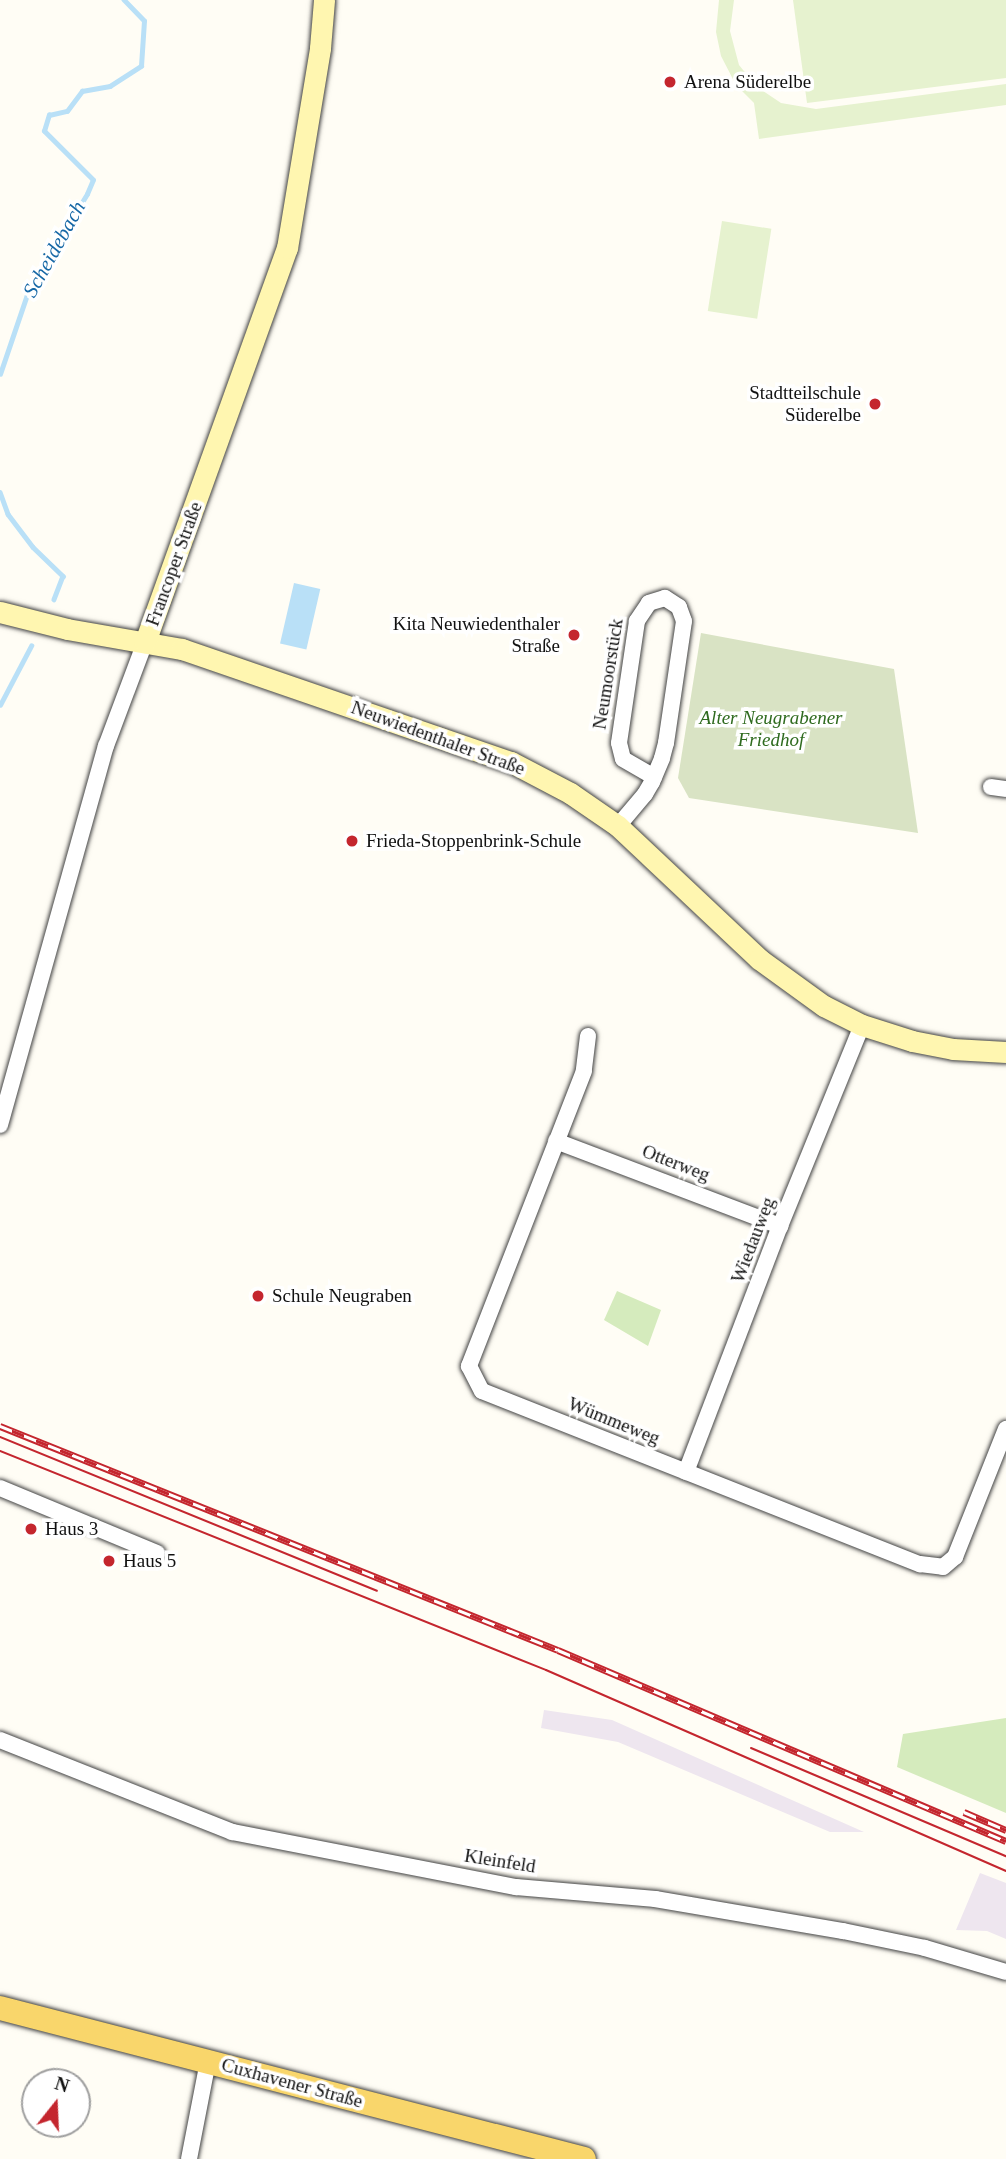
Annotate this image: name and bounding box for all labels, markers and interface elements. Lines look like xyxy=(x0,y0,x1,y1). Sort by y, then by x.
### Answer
place label: Arena Süderelbe xyxy=(684,71,811,93)
marker: Arena Süderelbe xyxy=(662,74,678,90)
water label: Scheidebach xyxy=(17,196,91,302)
place label: Stadtteilschule Süderelbe xyxy=(749,382,861,426)
marker: Stadtteilschule Süderelbe xyxy=(867,396,883,412)
street label: Francoper Straße xyxy=(141,499,207,629)
place label: Kita Neuwiedenthaler Straße xyxy=(393,613,560,657)
street label: Neumoorstück xyxy=(588,617,628,731)
marker: Kita Neuwiedenthaler Straße xyxy=(566,627,582,643)
street label: Neuwiedenthaler Straße xyxy=(348,696,528,780)
park label: Alter Neugrabener Friedhof xyxy=(699,707,843,751)
place label: Frieda-Stoppenbrink-Schule xyxy=(366,830,581,852)
marker: Frieda-Stoppenbrink-Schule xyxy=(344,833,360,849)
street label: Otterweg xyxy=(639,1140,713,1186)
street label: Wiedauweg xyxy=(726,1194,780,1286)
place label: Schule Neugraben xyxy=(272,1285,412,1307)
marker: Schule Neugraben xyxy=(250,1288,266,1304)
street label: Wümmeweg xyxy=(565,1392,663,1450)
place label: Haus 3 xyxy=(45,1518,98,1540)
marker: Haus 3 xyxy=(23,1521,39,1537)
place label: Haus 5 xyxy=(123,1550,176,1572)
marker: Haus 5 xyxy=(101,1553,117,1569)
street label: Kleinfeld xyxy=(463,1844,537,1878)
street label: Cuxhavener Straße xyxy=(219,2053,365,2113)
north arrow xyxy=(21,2068,91,2138)
text: N xyxy=(52,2072,72,2097)

